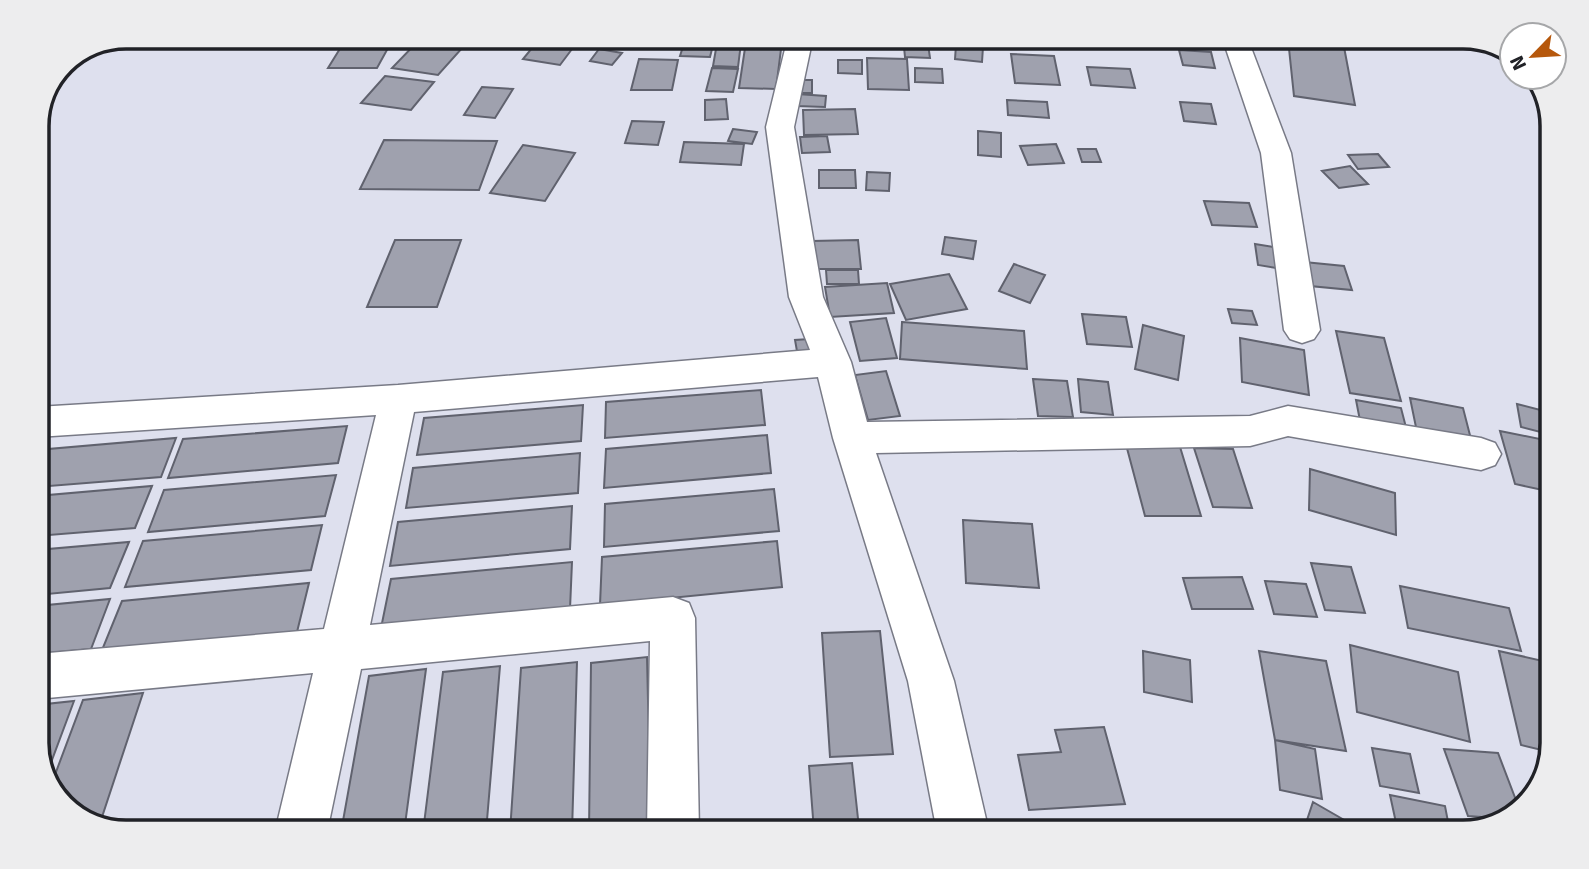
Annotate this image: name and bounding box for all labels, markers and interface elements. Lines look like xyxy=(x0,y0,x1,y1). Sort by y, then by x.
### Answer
north arrow xyxy=(1498,21,1568,91)
text: N xyxy=(1505,52,1532,74)

